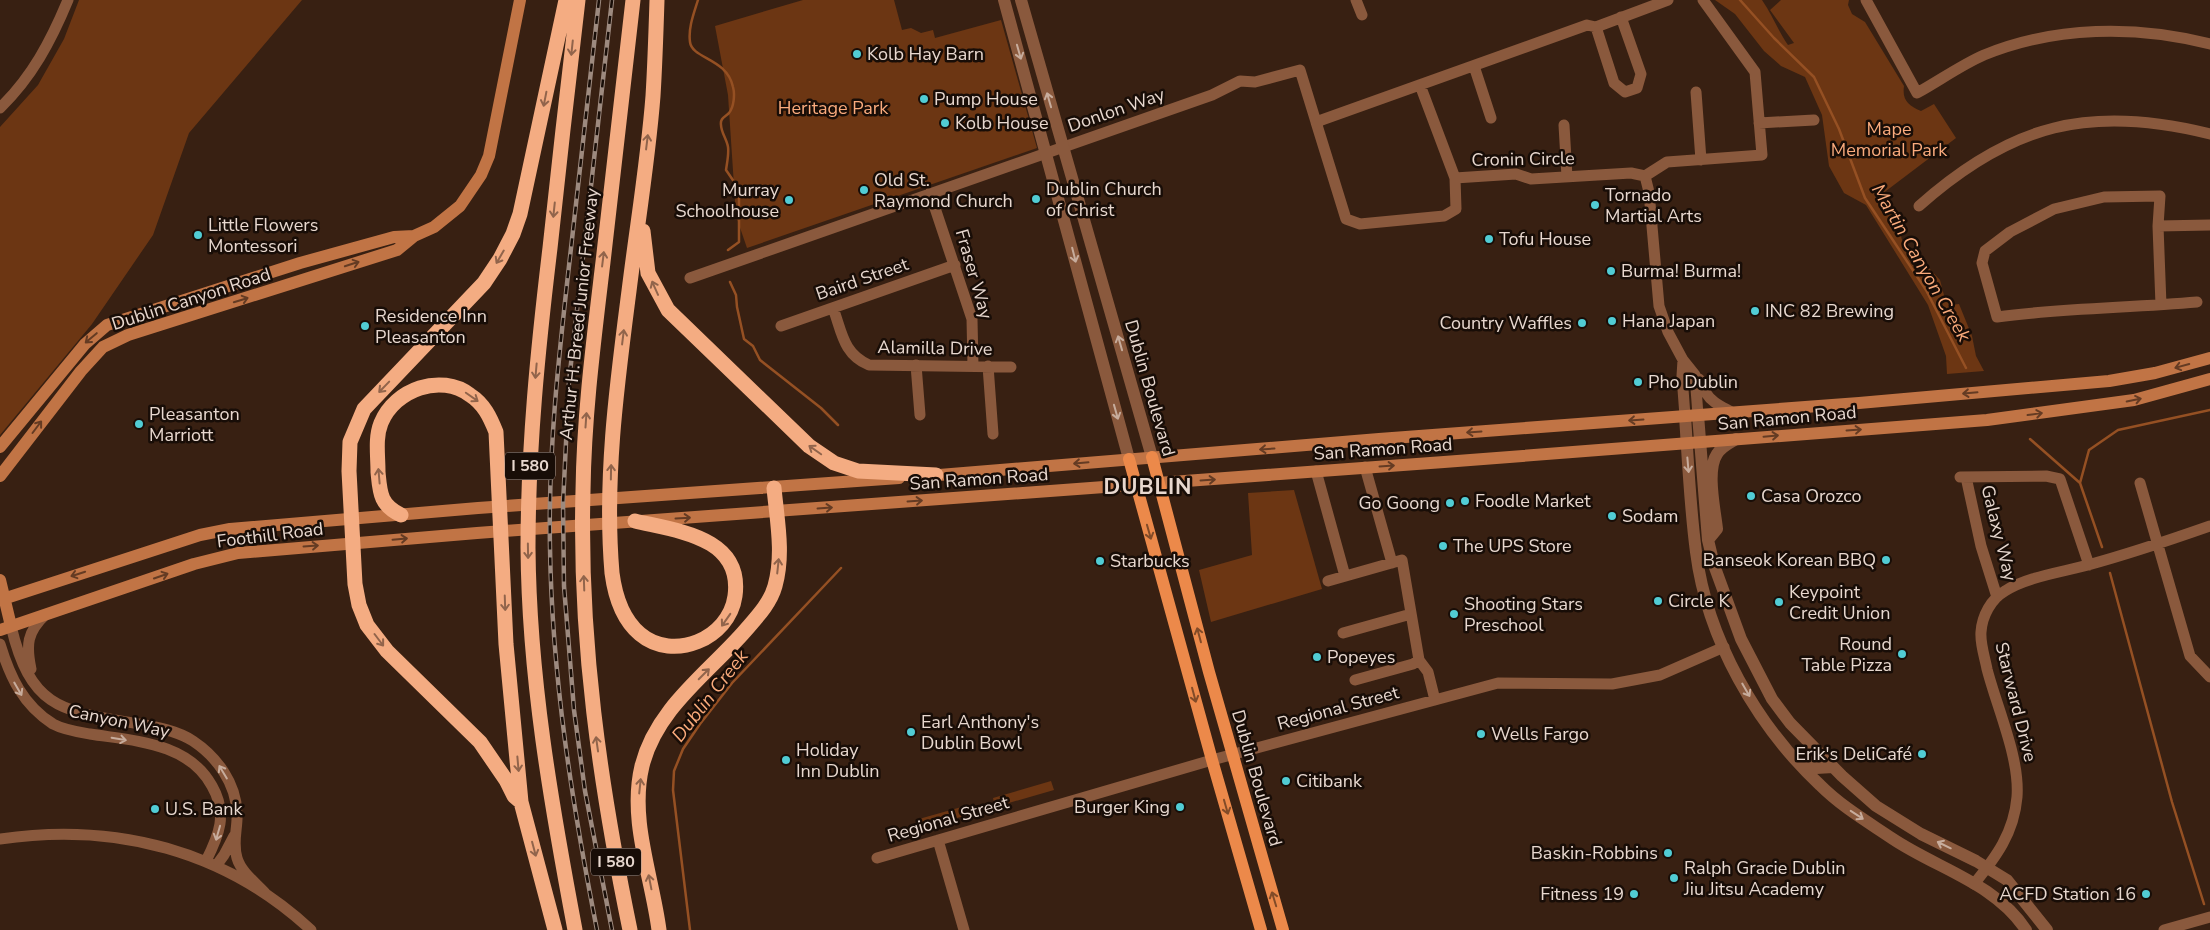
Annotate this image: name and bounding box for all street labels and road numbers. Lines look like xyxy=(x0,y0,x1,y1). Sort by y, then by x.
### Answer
street label: Donlon Way xyxy=(1064,82,1168,138)
street label: Cronin Circle xyxy=(1471,146,1575,172)
street label: Arthur H. Breed Junior Freeway xyxy=(554,186,604,441)
street label: Fraser Way xyxy=(950,226,998,322)
street label: Baird Street xyxy=(812,252,912,306)
street label: Dublin Canyon Road xyxy=(109,262,273,336)
street label: Dublin Boulevard xyxy=(1119,317,1181,459)
street label: Alamilla Drive xyxy=(877,335,993,361)
street label: San Ramon Road xyxy=(1717,400,1857,436)
street label: San Ramon Road xyxy=(1313,432,1453,466)
road number: I 580 xyxy=(505,452,555,480)
street label: San Ramon Road xyxy=(909,462,1049,496)
street label: Galaxy Way xyxy=(1975,482,2023,584)
street label: Foothill Road xyxy=(215,517,325,553)
street label: Starward Drive xyxy=(1990,640,2042,764)
street label: Regional Street xyxy=(1275,680,1402,736)
street label: Canyon Way xyxy=(66,699,173,744)
street label: Dublin Boulevard xyxy=(1226,707,1288,849)
street label: Regional Street xyxy=(885,790,1012,848)
road number: I 580 xyxy=(591,849,641,876)

